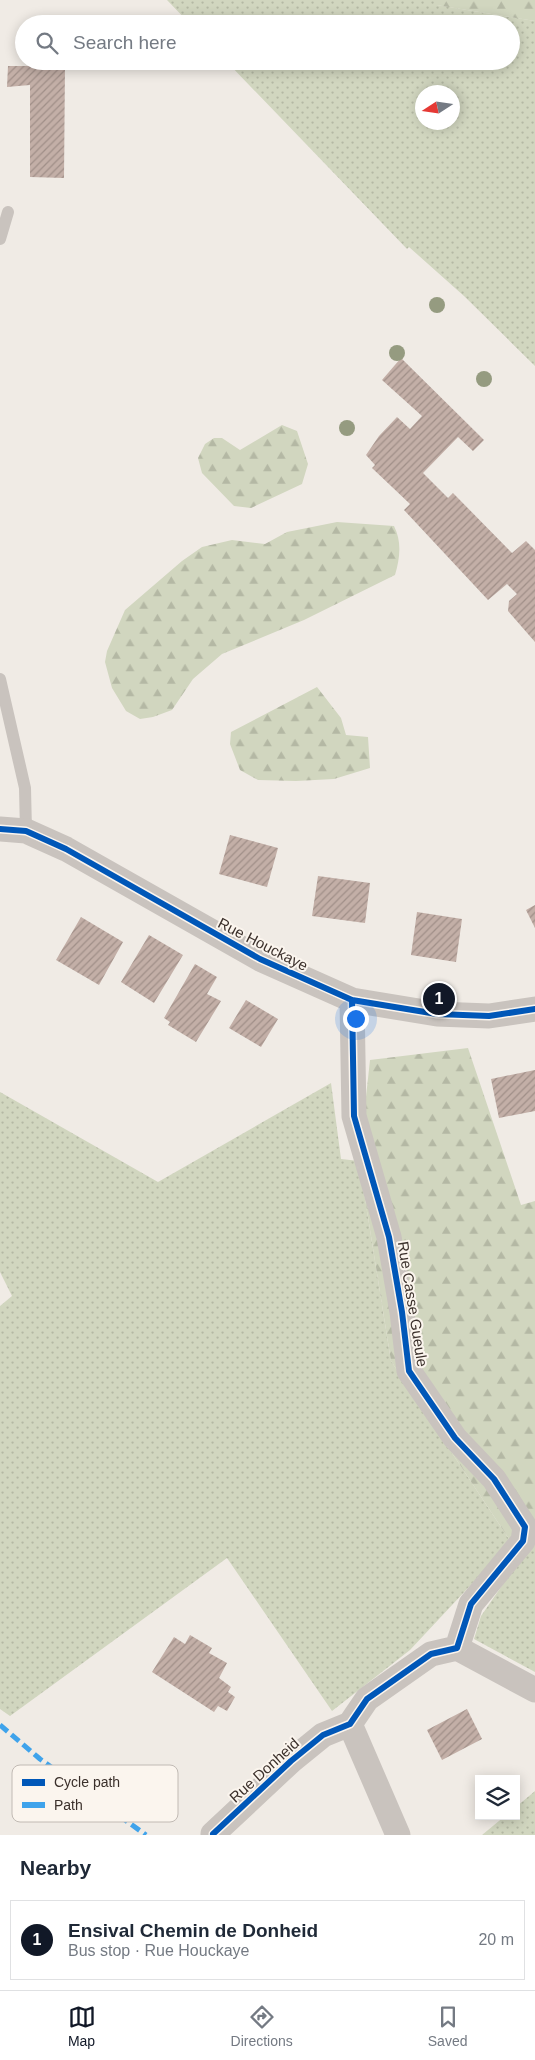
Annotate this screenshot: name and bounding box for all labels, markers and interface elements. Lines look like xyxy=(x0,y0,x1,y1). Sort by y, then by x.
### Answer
search box xyxy=(15,15,520,70)
icon: search xyxy=(33,29,61,57)
text: Search here xyxy=(73,32,177,53)
north arrow xyxy=(415,85,460,130)
street label: Rue Houckaye xyxy=(215,914,311,974)
pin: 1 xyxy=(423,980,455,1018)
your location xyxy=(343,1006,369,1032)
street label: Rue Casse Gueule xyxy=(395,1240,431,1368)
street label: Rue Donheid xyxy=(226,1734,302,1806)
legend xyxy=(12,1765,178,1822)
text: Cycle path xyxy=(54,1774,120,1790)
map controls xyxy=(475,1775,520,1820)
button: layers xyxy=(475,1775,520,1820)
text: Path xyxy=(54,1797,83,1813)
text: Nearby xyxy=(20,1856,91,1879)
text: Ensival Chemin de Donheid xyxy=(68,1920,318,1941)
text: 1 xyxy=(33,1931,41,1948)
text: 20 m xyxy=(478,1931,514,1948)
text: Bus stop · Rue Houckaye xyxy=(68,1942,249,1959)
tab: Map xyxy=(68,2003,96,2049)
tab: Directions xyxy=(231,2003,293,2049)
tab: Saved xyxy=(428,2003,467,2049)

